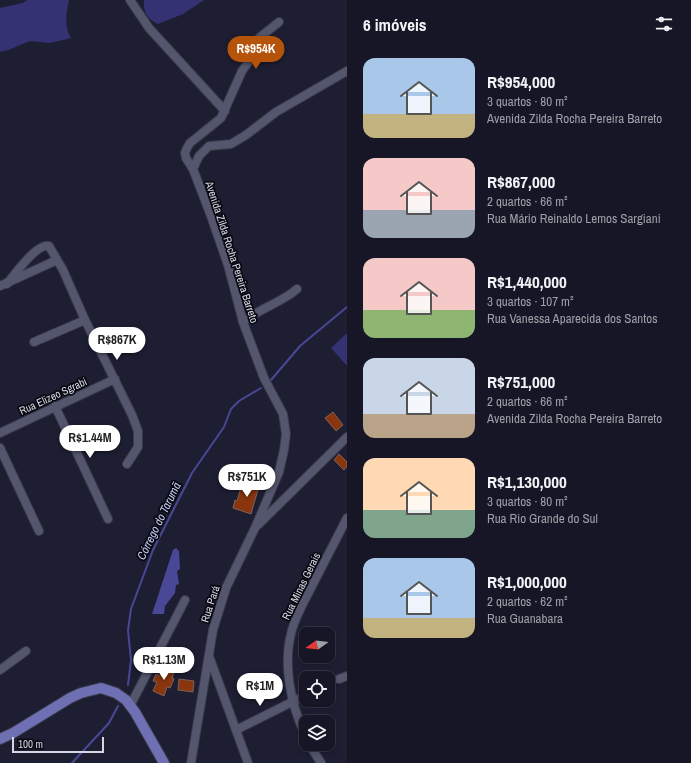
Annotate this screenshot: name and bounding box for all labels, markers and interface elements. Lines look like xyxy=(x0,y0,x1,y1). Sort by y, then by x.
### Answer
text: 6 imóveis xyxy=(363,13,427,36)
icon: filters xyxy=(653,13,675,35)
pin: R$954K xyxy=(223,36,289,70)
text: R$954K xyxy=(236,40,276,57)
text: R$954,000 xyxy=(487,70,555,93)
icon: home xyxy=(395,74,443,122)
text: 3 quartos · 80 m² xyxy=(487,93,568,110)
text: Avenida Zilda Rocha Pereira Barreto xyxy=(487,110,662,127)
text: R$867,000 xyxy=(487,170,555,193)
icon: home xyxy=(395,174,443,222)
street label: Avenida Zilda Rocha Pereira Barreto xyxy=(202,178,262,325)
text: 2 quartos · 66 m² xyxy=(487,193,568,210)
text: Rua Mário Reinaldo Lemos Sargiani xyxy=(487,210,661,227)
text: R$1,440,000 xyxy=(487,270,567,293)
icon: home xyxy=(395,274,443,322)
text: 3 quartos · 107 m² xyxy=(487,293,574,310)
text: Rua Vanessa Aparecida dos Santos xyxy=(487,310,658,327)
pin: R$867K xyxy=(84,327,150,361)
text: R$867K xyxy=(97,331,137,348)
text: R$751,000 xyxy=(487,370,555,393)
street label: Rua Elizeo Sgrabi xyxy=(17,374,89,418)
icon: home xyxy=(395,374,443,422)
text: 2 quartos · 66 m² xyxy=(487,393,568,410)
text: Avenida Zilda Rocha Pereira Barreto xyxy=(487,410,662,427)
pin: R$1.44M xyxy=(53,425,127,459)
text: R$1.44M xyxy=(68,429,112,446)
pin: R$751K xyxy=(214,464,280,498)
text: R$751K xyxy=(227,468,267,485)
text: R$1,130,000 xyxy=(487,470,567,493)
icon: home xyxy=(395,474,443,522)
water label: Córrego do Tarumã xyxy=(133,479,185,562)
text: 3 quartos · 80 m² xyxy=(487,493,568,510)
text: Rua Rio Grande do Sul xyxy=(487,510,598,527)
street label: Rua Minas Gerais xyxy=(279,550,324,622)
text: R$1,000,000 xyxy=(487,570,567,593)
icon: home xyxy=(395,574,443,622)
street label: Rua Pará xyxy=(197,584,223,624)
text: 2 quartos · 62 m² xyxy=(487,593,568,610)
text: Rua Guanabara xyxy=(487,610,563,627)
north arrow xyxy=(299,627,335,663)
map controls xyxy=(299,627,335,751)
pin: R$1.13M xyxy=(127,647,201,681)
text: R$1.13M xyxy=(142,651,186,668)
button: locate xyxy=(299,671,335,707)
pin: R$1M xyxy=(236,673,284,707)
text: R$1M xyxy=(246,677,274,694)
button: layers xyxy=(299,715,335,751)
scale bar xyxy=(12,735,104,754)
text: 100 m xyxy=(18,737,43,751)

